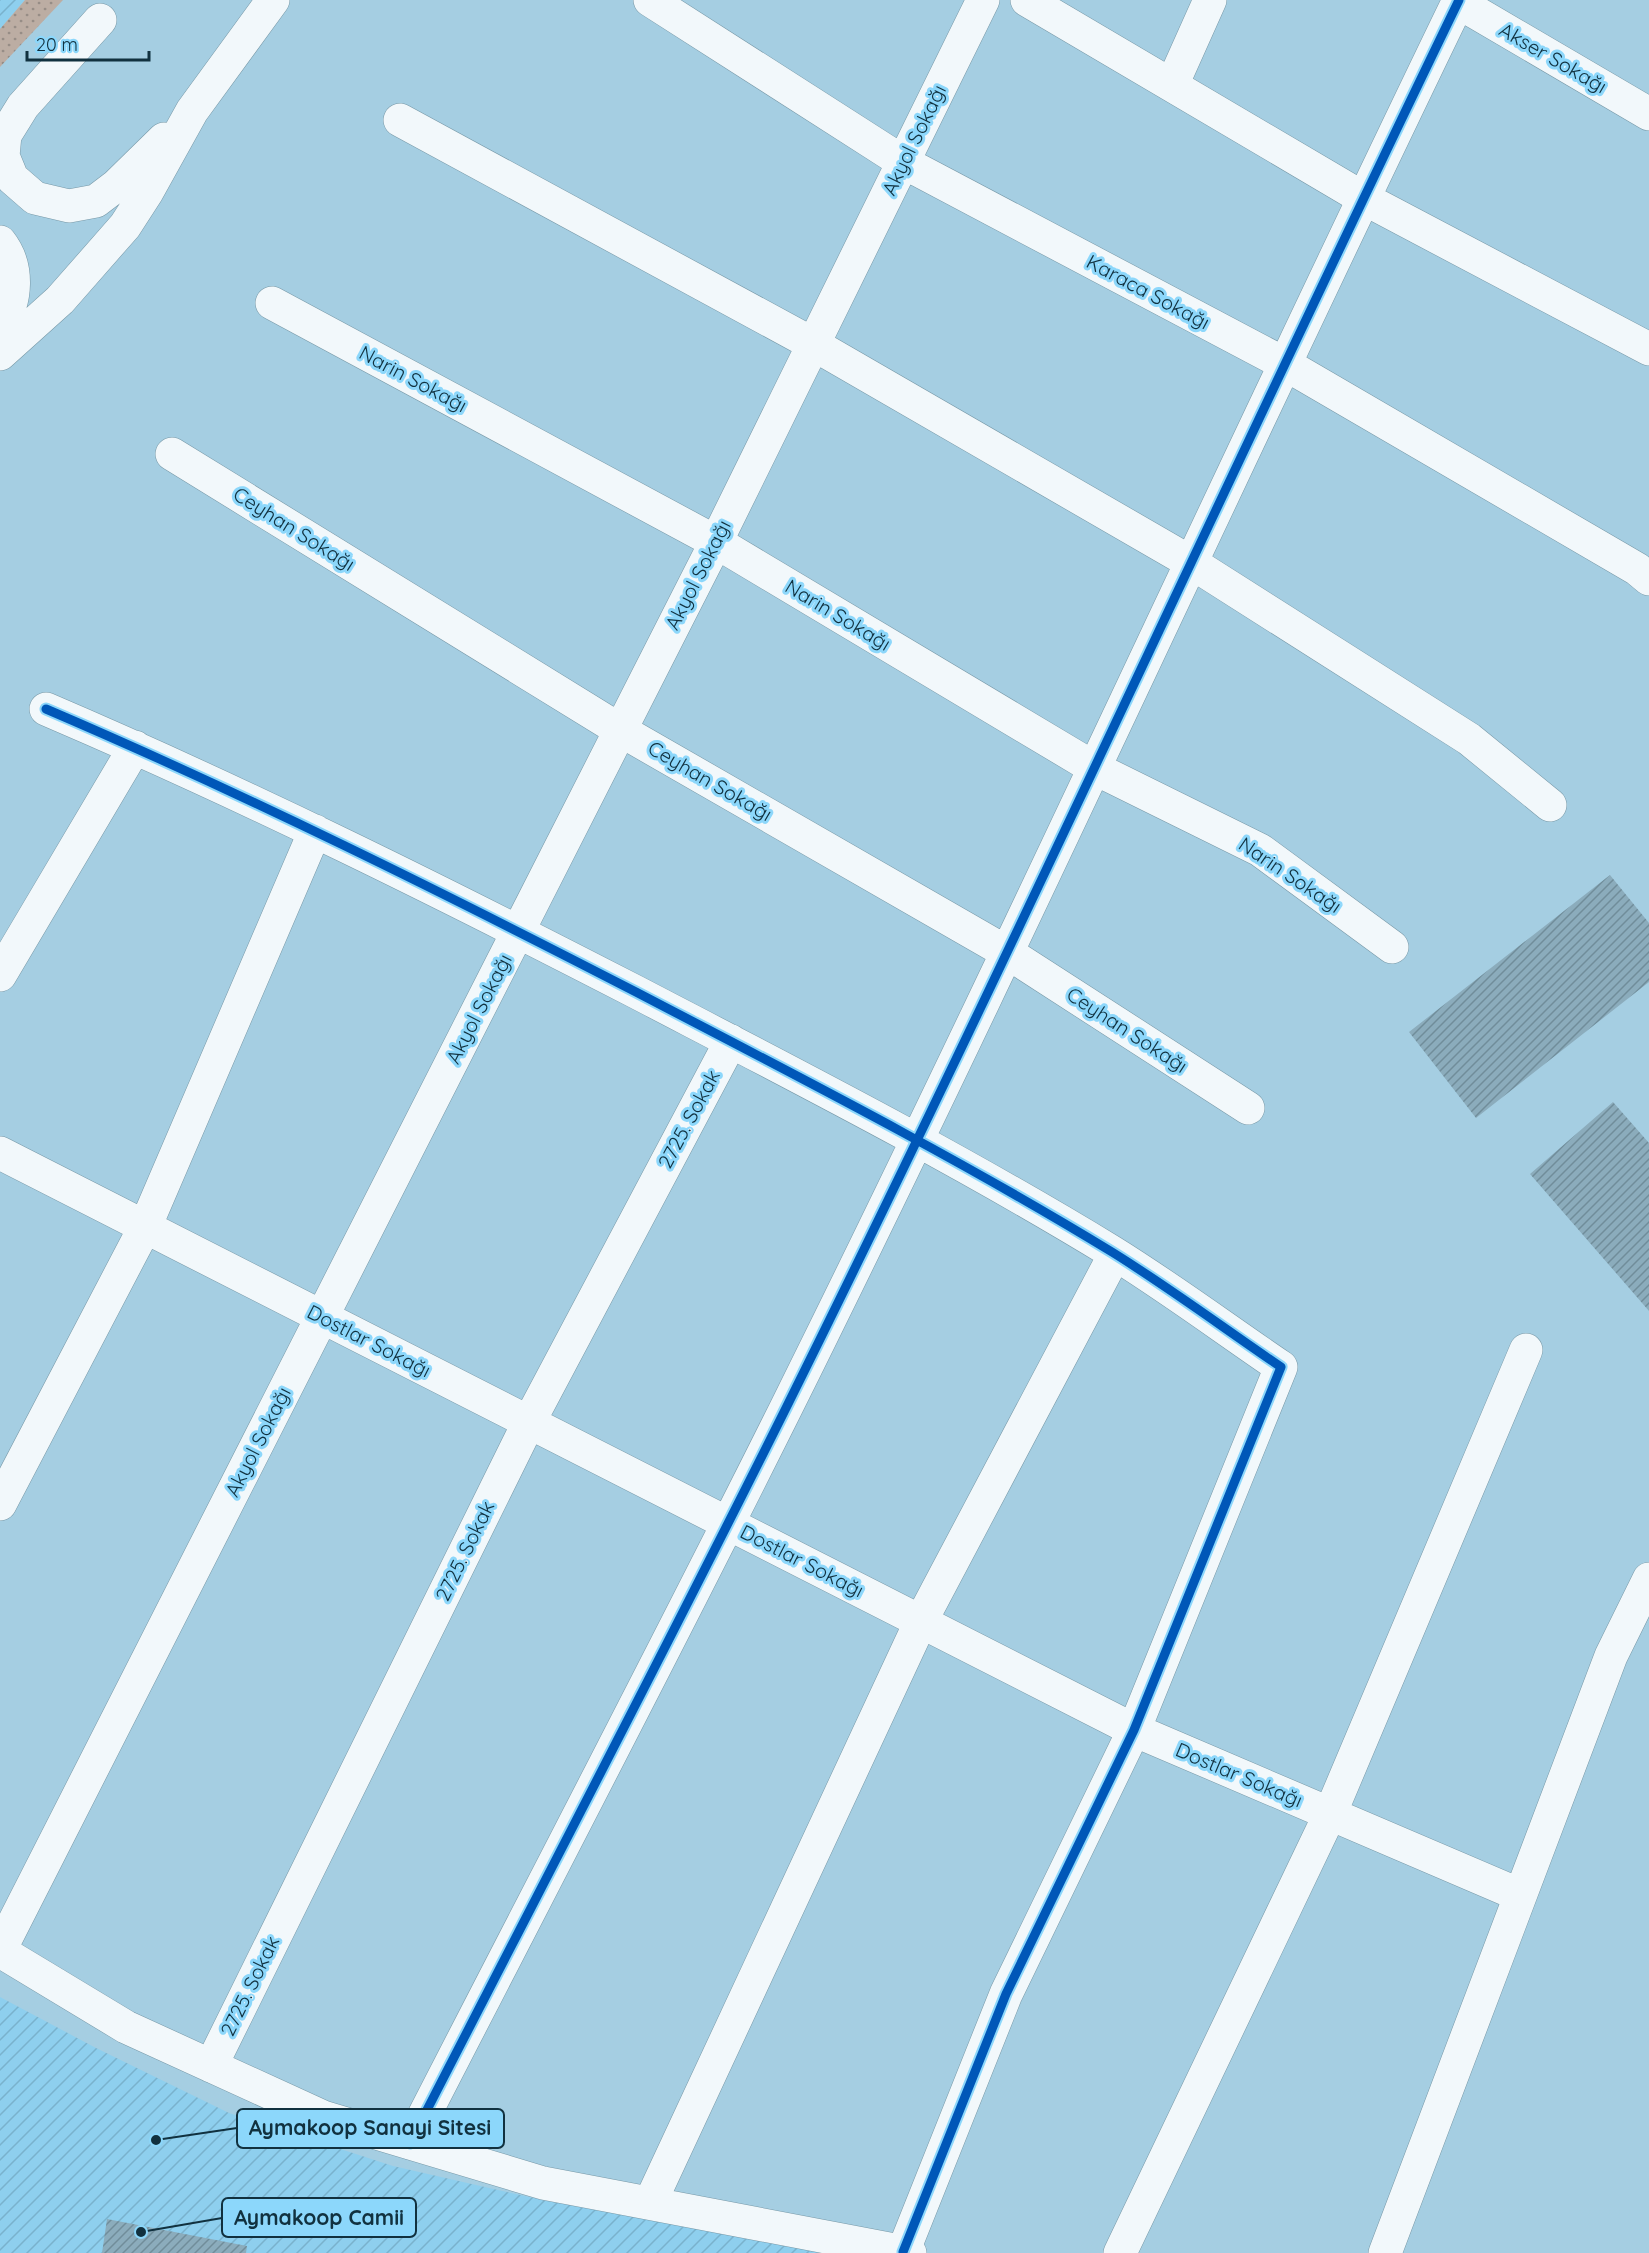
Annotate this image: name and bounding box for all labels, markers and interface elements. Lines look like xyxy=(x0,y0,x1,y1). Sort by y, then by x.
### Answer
street label: Akser Sokağı xyxy=(1495,17,1612,98)
scale bar xyxy=(27,24,148,62)
text: 20 m xyxy=(36,33,78,56)
street label: Akyol Sokağı xyxy=(876,80,951,199)
street label: Karaca Sokağı xyxy=(1082,249,1214,335)
street label: Narin Sokağı xyxy=(355,340,471,417)
street label: Ceyhan Sokağı xyxy=(229,481,360,576)
street label: Akyol Sokağı xyxy=(659,516,736,634)
street label: Narin Sokağı xyxy=(781,573,895,656)
street label: Ceyhan Sokağı xyxy=(644,735,777,826)
street label: Narin Sokağı xyxy=(1234,831,1346,918)
street label: Akyol Sokağı xyxy=(440,950,517,1068)
street label: Ceyhan Sokağı xyxy=(1062,981,1192,1078)
street label: 2725. Sokak xyxy=(652,1065,725,1172)
street label: Dostlar Sokağı xyxy=(303,1299,435,1382)
street label: Akyol Sokağı xyxy=(219,1383,296,1501)
street label: 2725. Sokak xyxy=(430,1497,500,1605)
street label: Dostlar Sokağı xyxy=(736,1519,868,1602)
street label: Dostlar Sokağı xyxy=(1172,1737,1306,1813)
street label: 2725. Sokak xyxy=(215,1932,285,2040)
callout: Aymakoop Sanayi Sitesi xyxy=(237,2109,504,2148)
text: Aymakoop Sanayi Sitesi xyxy=(249,2114,491,2140)
callout: Aymakoop Camii xyxy=(222,2198,416,2237)
text: Aymakoop Camii xyxy=(234,2204,404,2230)

